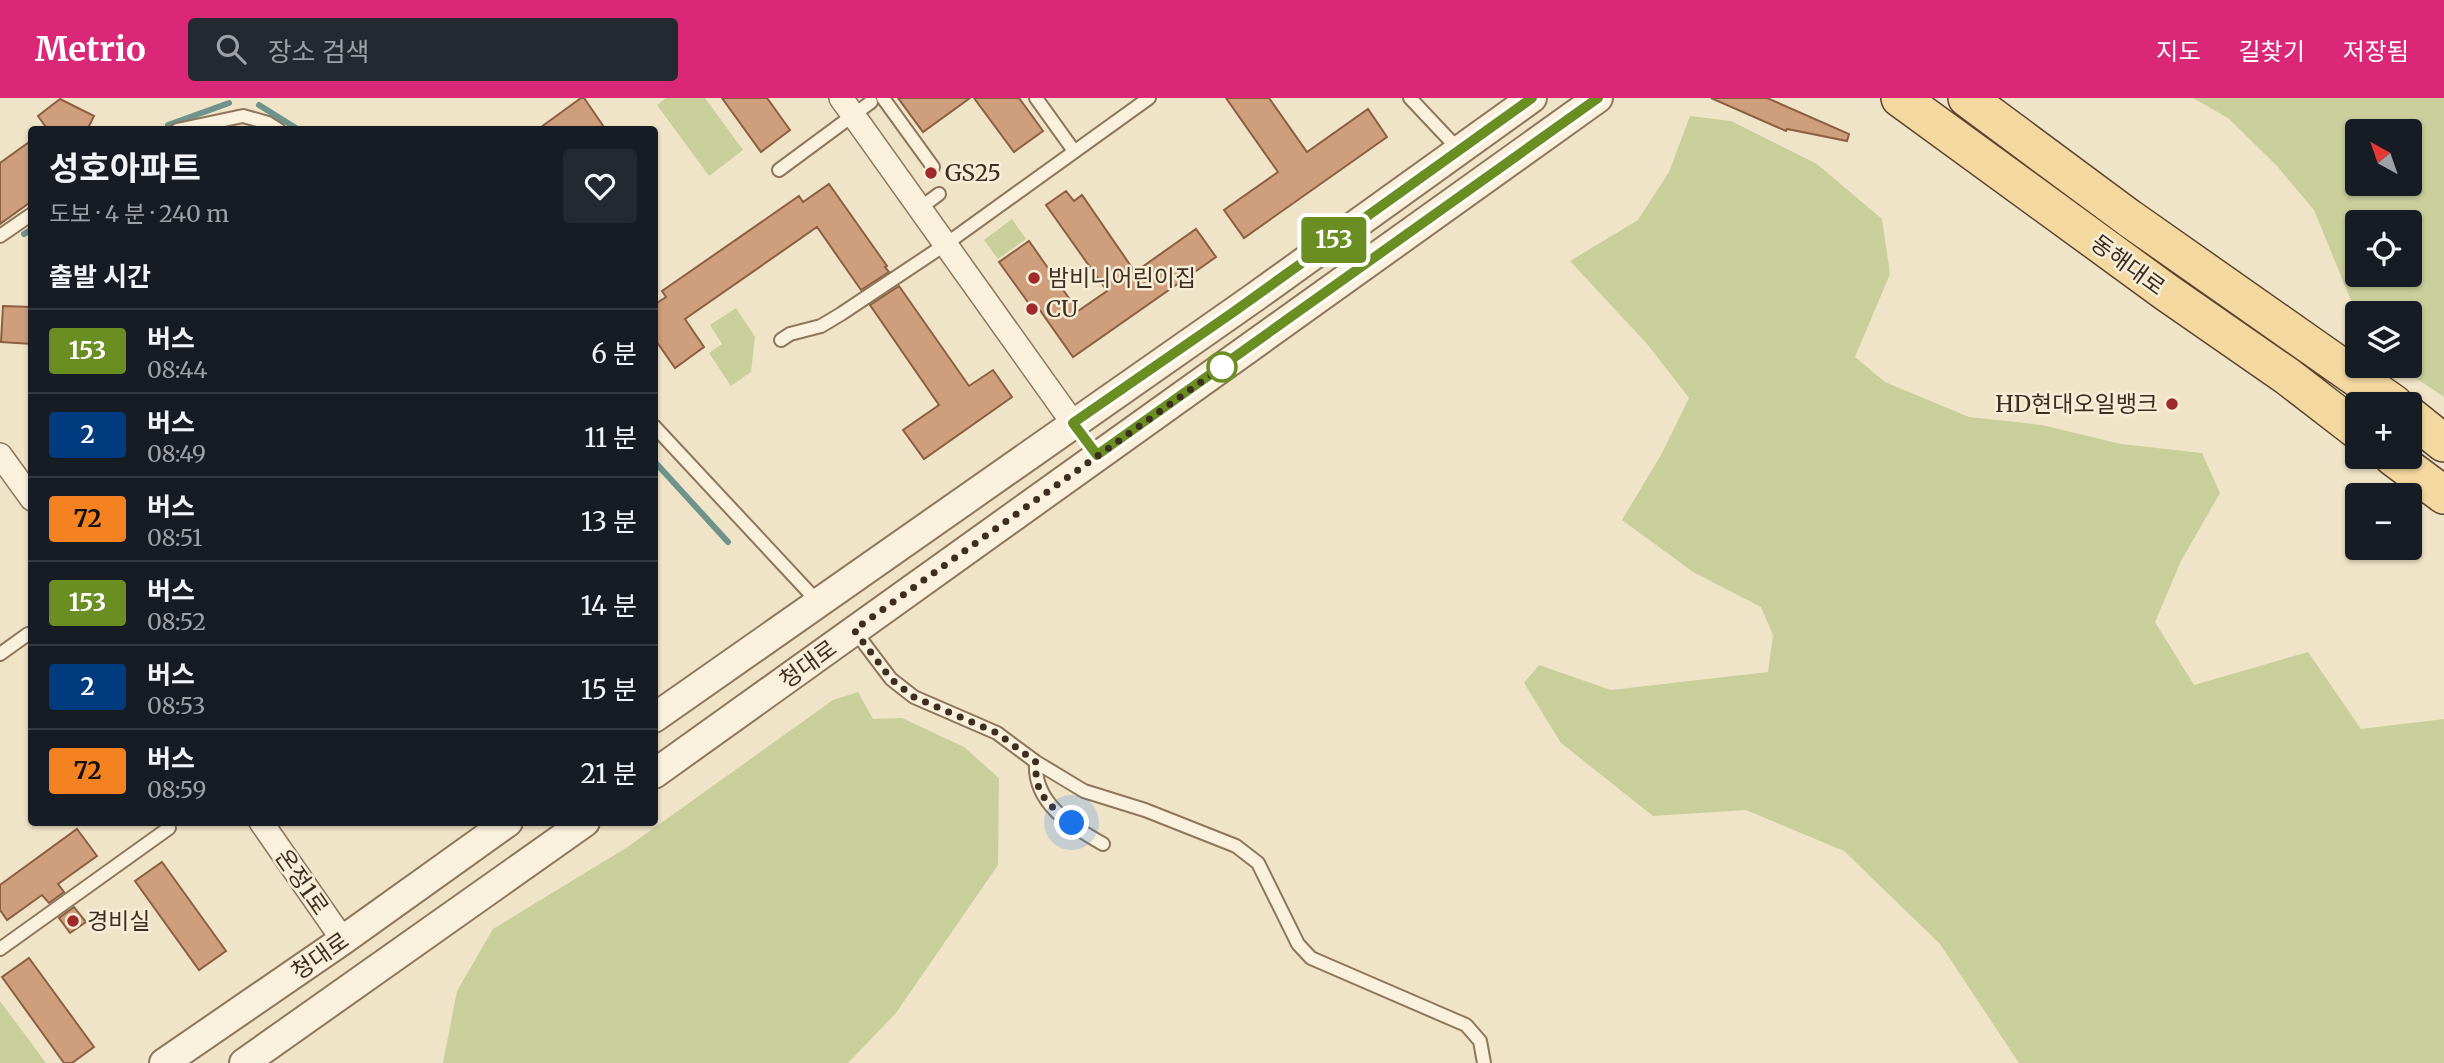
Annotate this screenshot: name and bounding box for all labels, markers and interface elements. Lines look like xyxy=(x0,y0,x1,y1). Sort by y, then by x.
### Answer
search box xyxy=(188,18,678,81)
text: Metrio xyxy=(35,29,146,70)
icon: search xyxy=(212,30,250,68)
text: 장소 검색 xyxy=(268,35,370,68)
text: 지도 xyxy=(2156,36,2201,67)
text: 길찾기 xyxy=(2239,36,2305,67)
text: 저장됨 xyxy=(2343,36,2409,67)
north arrow xyxy=(2345,119,2422,196)
map controls xyxy=(2345,119,2422,560)
text: 성호아파트 xyxy=(49,148,201,189)
button: heart xyxy=(563,149,637,223)
place label: GS25 xyxy=(945,158,1001,187)
marker: GS25 xyxy=(923,165,939,181)
text: 도보 · 4 분 · 240 m xyxy=(49,199,229,228)
button: locate xyxy=(2345,210,2422,287)
line badge: 153 xyxy=(1294,217,1374,263)
text: 153 xyxy=(1315,224,1353,255)
street label: 동해대로 xyxy=(2086,228,2171,301)
text: 출발 시간 xyxy=(49,260,151,293)
place label: 밤비니어린이집 xyxy=(1048,263,1196,292)
marker: 밤비니어린이집 xyxy=(1026,270,1042,286)
place label: CU xyxy=(1046,294,1078,323)
marker: CU xyxy=(1024,301,1040,317)
button: layers xyxy=(2345,301,2422,378)
text: 버스 xyxy=(147,322,195,355)
text: 153 xyxy=(69,335,106,366)
text: 6 분 xyxy=(591,337,637,370)
unlabelled marker xyxy=(1207,352,1237,382)
text: 08:44 xyxy=(147,355,208,384)
place label: HD현대오일뱅크 xyxy=(1995,389,2158,418)
button: + xyxy=(2345,392,2422,469)
marker: HD현대오일뱅크 xyxy=(2164,396,2180,412)
text: 버스 xyxy=(147,406,195,439)
text: 2 xyxy=(80,419,95,450)
text: 11 분 xyxy=(584,421,637,454)
text: 08:49 xyxy=(147,439,206,468)
button: − xyxy=(2345,483,2422,560)
text: 버스 xyxy=(147,490,195,523)
text: 72 xyxy=(73,503,102,534)
text: 13 분 xyxy=(581,505,637,538)
text: 08:51 xyxy=(147,523,202,552)
text: 버스 xyxy=(147,574,195,607)
text: 153 xyxy=(69,587,106,618)
text: 14 분 xyxy=(581,589,637,622)
text: 08:52 xyxy=(147,607,206,636)
street label: 청대로 xyxy=(774,633,842,694)
text: 버스 xyxy=(147,658,195,691)
text: 2 xyxy=(80,671,95,702)
text: 15 분 xyxy=(581,673,637,706)
text: 08:53 xyxy=(147,691,205,720)
text: 버스 xyxy=(147,742,195,775)
text: 72 xyxy=(73,755,102,786)
text: 21 분 xyxy=(581,757,637,790)
text: 08:59 xyxy=(147,775,206,804)
your location xyxy=(1054,805,1089,840)
street label: 온정1로 xyxy=(269,843,335,920)
place label: 경비실 xyxy=(87,906,150,935)
marker: 경비실 xyxy=(65,913,81,929)
street label: 청대로 xyxy=(285,926,354,986)

